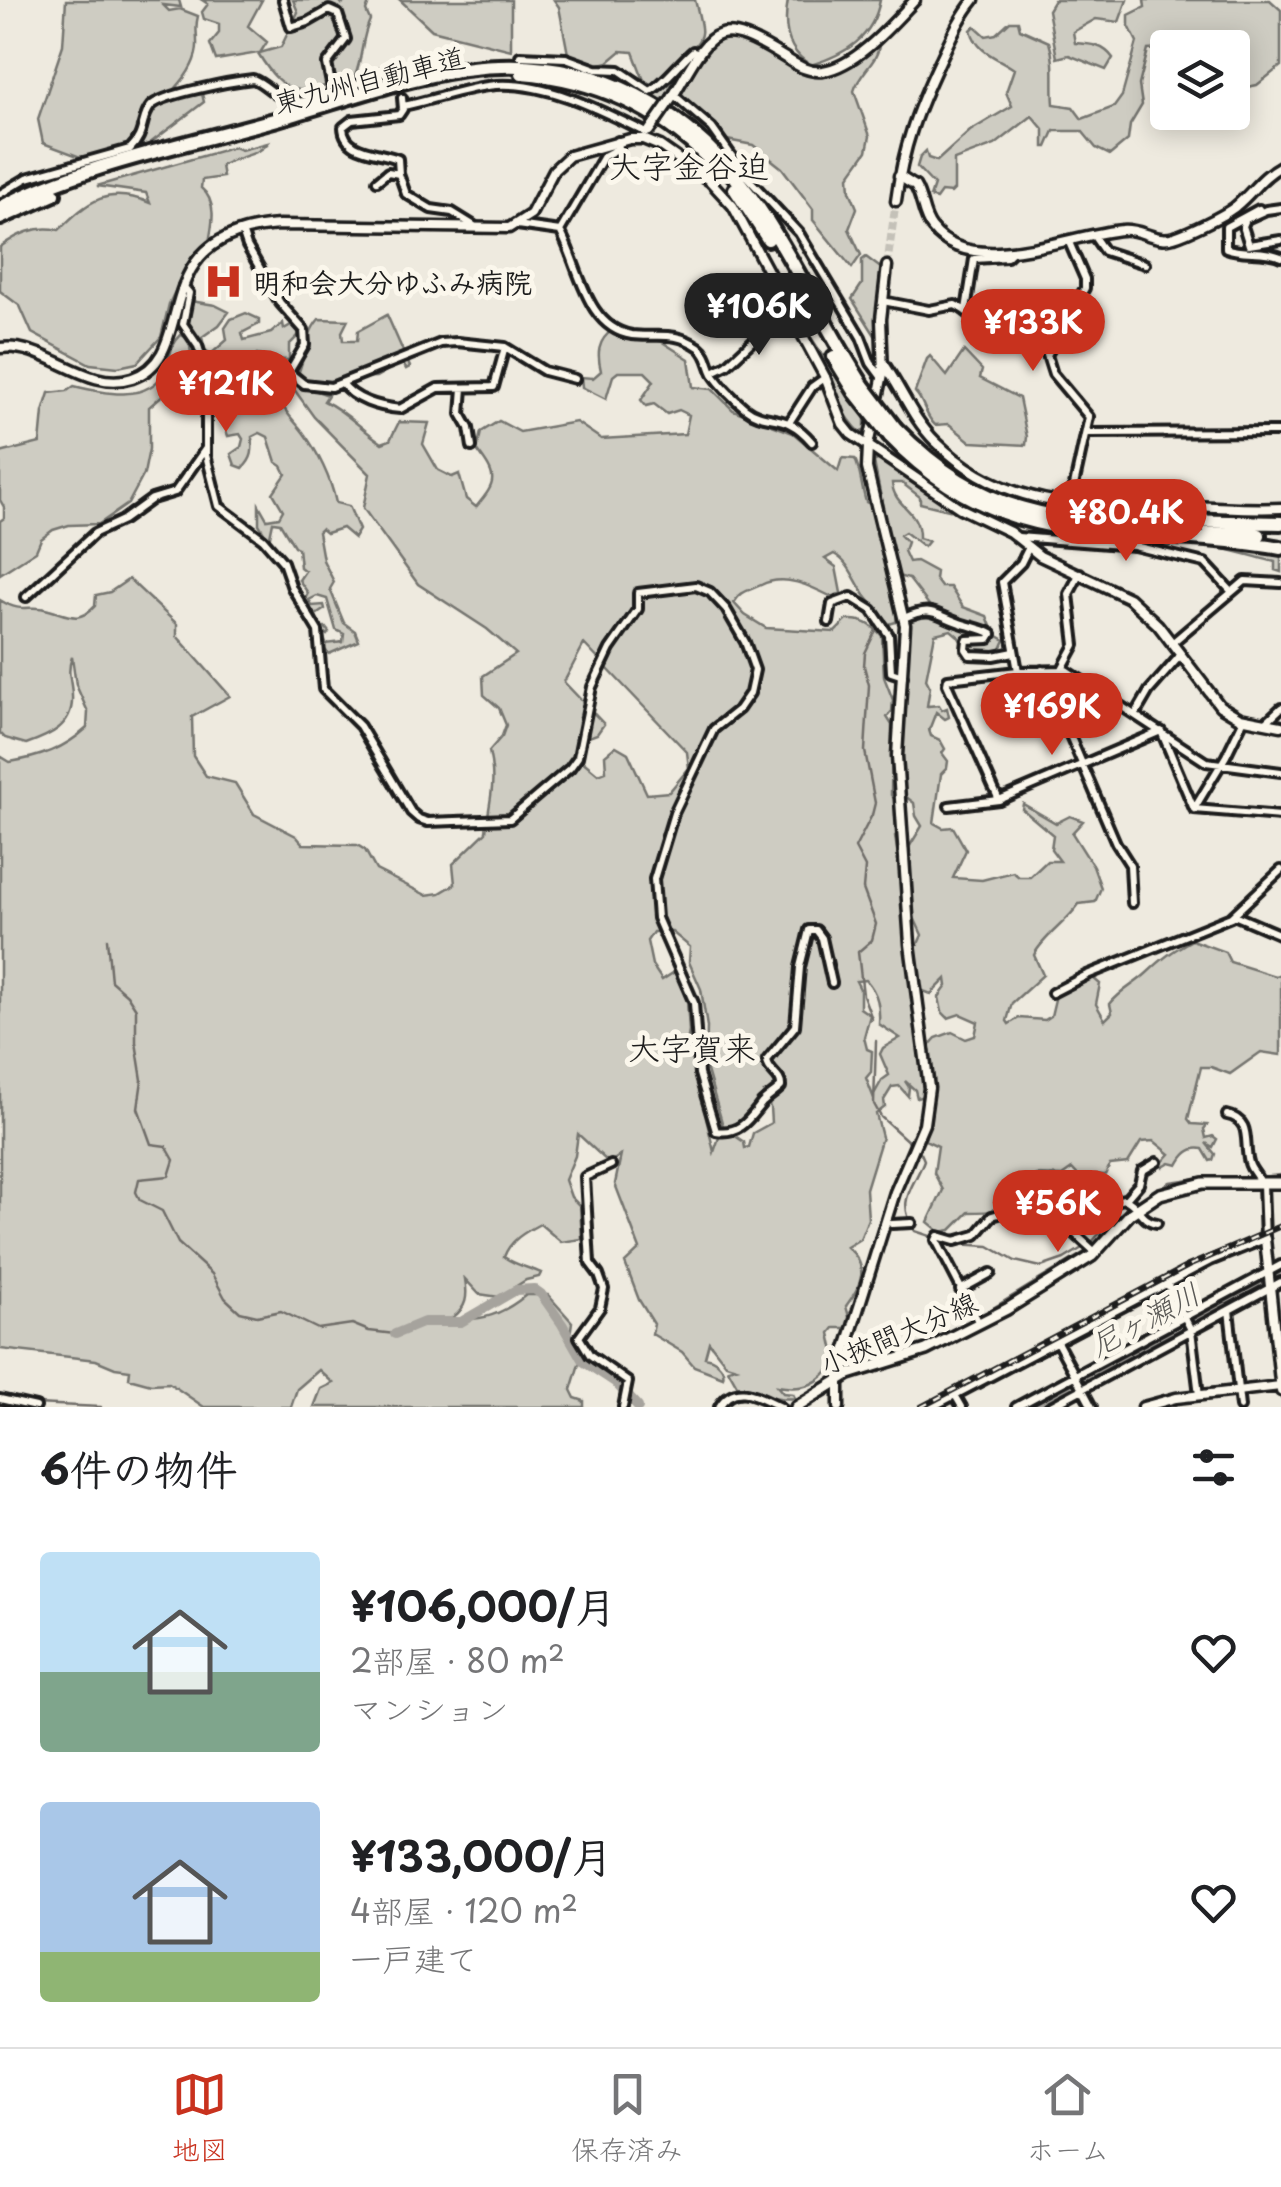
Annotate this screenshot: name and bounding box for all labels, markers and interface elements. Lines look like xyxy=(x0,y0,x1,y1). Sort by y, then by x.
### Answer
map controls xyxy=(1150,30,1250,130)
button: layers xyxy=(1150,30,1250,130)
street label: 東九州自動車道 xyxy=(269,34,469,124)
district label: 大字金谷迫 xyxy=(609,141,769,189)
hospital icon: 明和会大分ゆふみ病院 xyxy=(202,260,244,302)
place label: 明和会大分ゆふみ病院 xyxy=(253,260,532,303)
pin: ¥106K xyxy=(689,273,829,358)
text: ¥106K xyxy=(706,281,812,329)
pin: ¥133K xyxy=(963,289,1103,374)
text: ¥133K xyxy=(983,297,1083,345)
pin: ¥121K xyxy=(156,350,296,435)
text: ¥121K xyxy=(178,358,274,406)
pin: ¥80.4K xyxy=(1045,479,1207,564)
text: ¥80.4K xyxy=(1068,487,1184,535)
pin: ¥169K xyxy=(982,673,1122,758)
text: ¥169K xyxy=(1003,681,1101,729)
district label: 大字賀来 xyxy=(628,1023,756,1071)
pin: ¥56K xyxy=(999,1170,1117,1255)
text: ¥56K xyxy=(1015,1178,1101,1226)
water label: 尼ヶ瀬川 xyxy=(1080,1270,1208,1366)
street label: 小挾間大分線 xyxy=(812,1279,984,1385)
text: 6件の物件 xyxy=(40,1436,238,1499)
icon: filters xyxy=(1186,1440,1241,1495)
text: ¥106,000/月 xyxy=(350,1573,617,1636)
icon: home xyxy=(120,1592,240,1712)
icon: heart xyxy=(1186,1625,1241,1680)
text: 2部屋 · 80 m² xyxy=(350,1636,565,1684)
text: マンション xyxy=(350,1684,509,1732)
text: ¥133,000/月 xyxy=(350,1823,613,1886)
icon: home xyxy=(120,1842,240,1962)
icon: heart xyxy=(1186,1875,1241,1930)
text: 4部屋 · 120 m² xyxy=(350,1886,578,1934)
text: 一戸建て xyxy=(350,1934,478,1982)
tab: 地図 xyxy=(172,2067,228,2170)
tab: 保存済み xyxy=(571,2067,683,2170)
tab: ホーム xyxy=(1026,2067,1109,2170)

